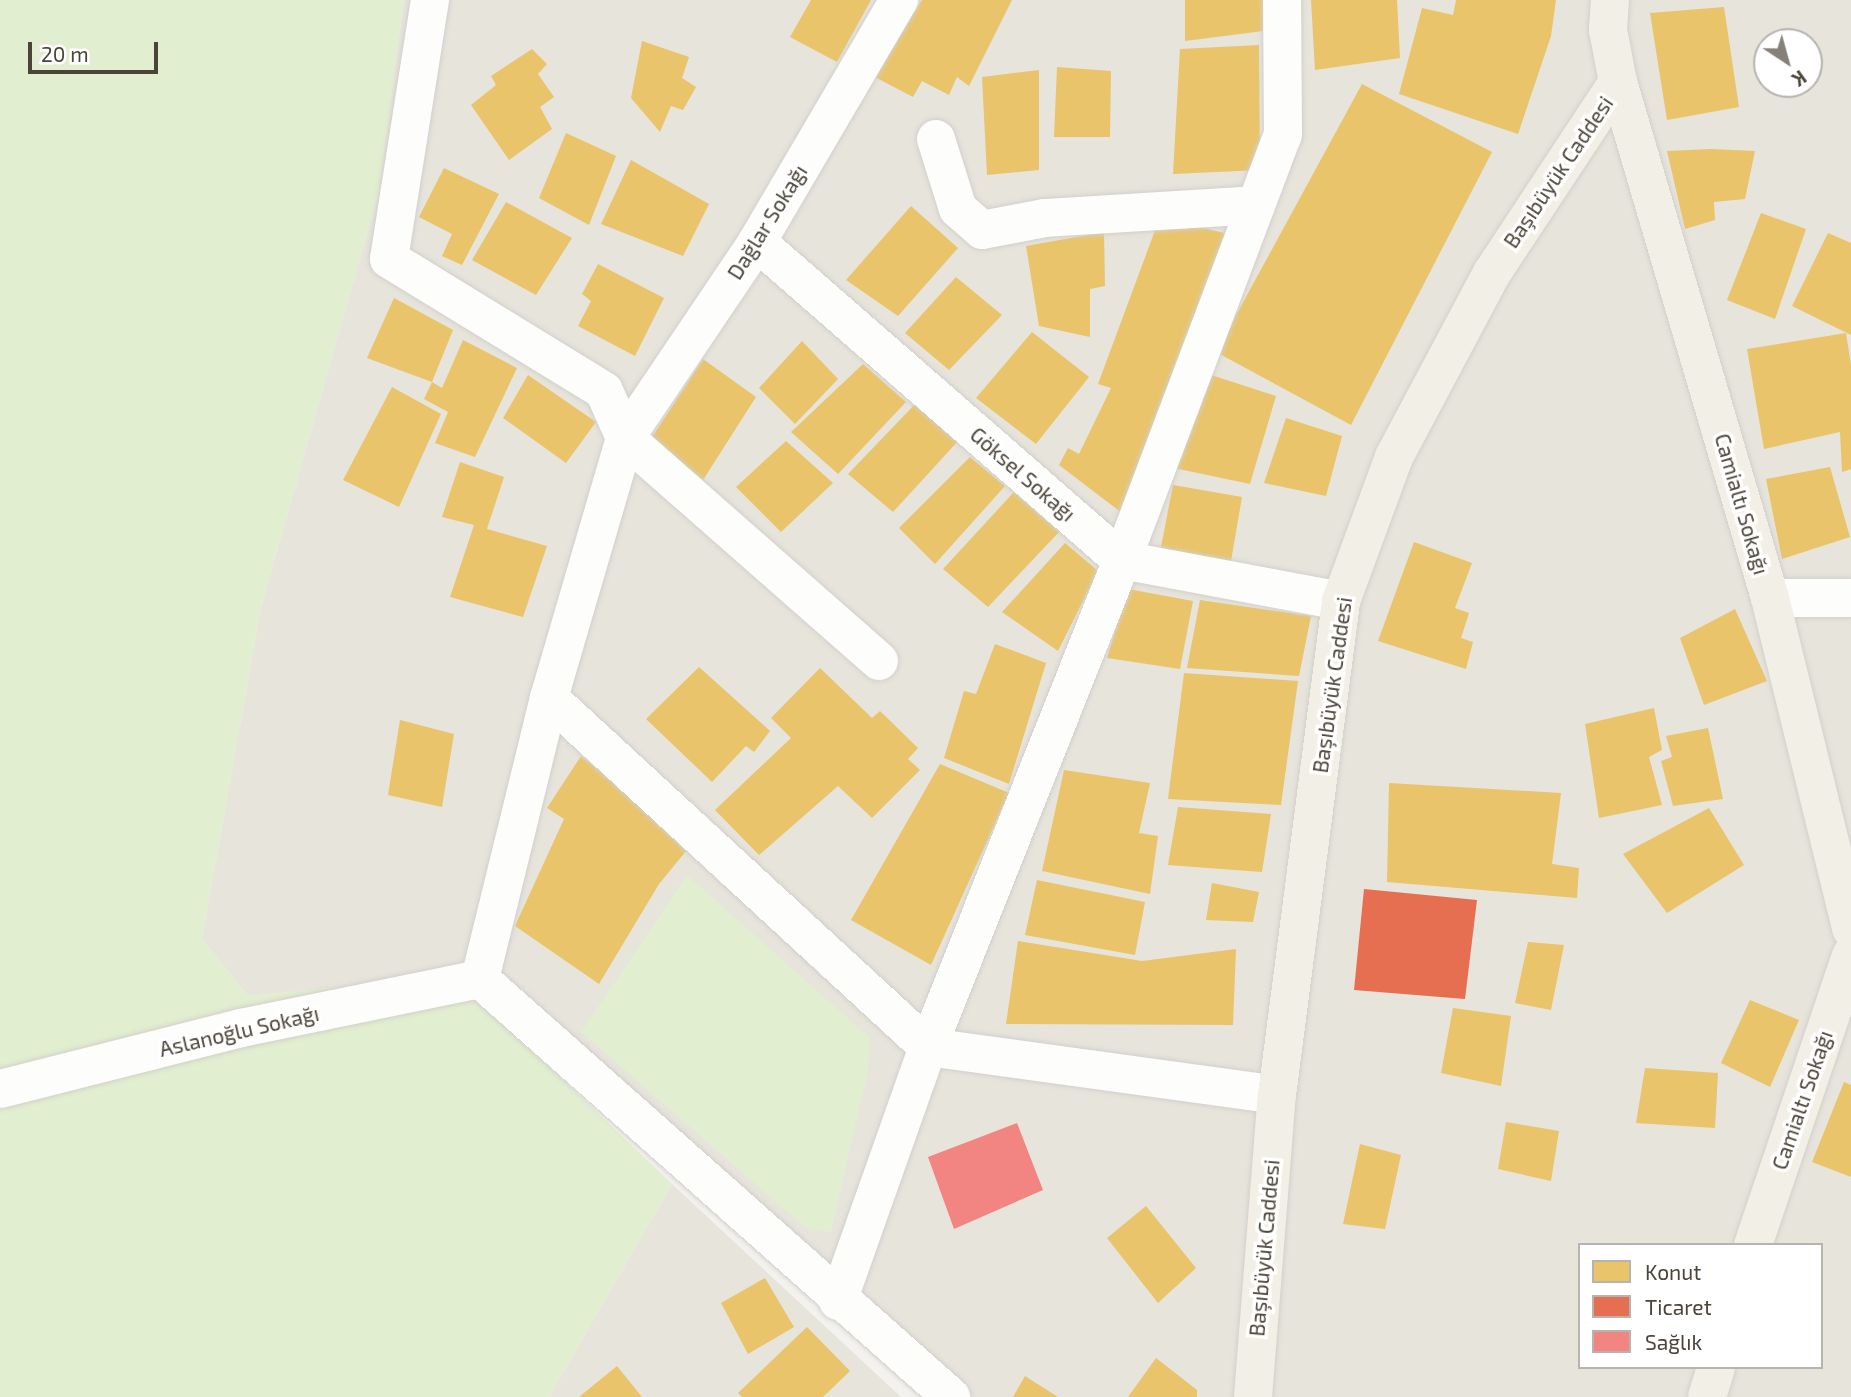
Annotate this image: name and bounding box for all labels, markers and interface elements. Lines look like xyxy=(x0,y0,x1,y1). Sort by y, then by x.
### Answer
scale bar xyxy=(32,28,161,72)
north arrow xyxy=(1753,28,1823,98)
text: 20 m xyxy=(41,41,89,66)
text: K xyxy=(1788,66,1811,92)
street label: Başıbüyük Caddesi xyxy=(1498,91,1618,253)
street label: Dağlar Sokağı xyxy=(722,160,812,284)
street label: Göksel Sokağı xyxy=(965,421,1081,527)
street label: Camialtı Sokağı xyxy=(1710,431,1774,577)
street label: Başıbüyük Caddesi xyxy=(1307,595,1357,775)
street label: Aslanoğlu Sokağı xyxy=(157,1000,321,1062)
street label: Camialtı Sokağı xyxy=(1766,1027,1838,1173)
street label: Başıbüyük Caddesi xyxy=(1244,1158,1284,1338)
legend xyxy=(1578,1243,1823,1369)
text: Konut xyxy=(1645,1259,1701,1284)
text: Ticaret xyxy=(1645,1294,1712,1319)
text: Sağlık xyxy=(1645,1329,1702,1354)

